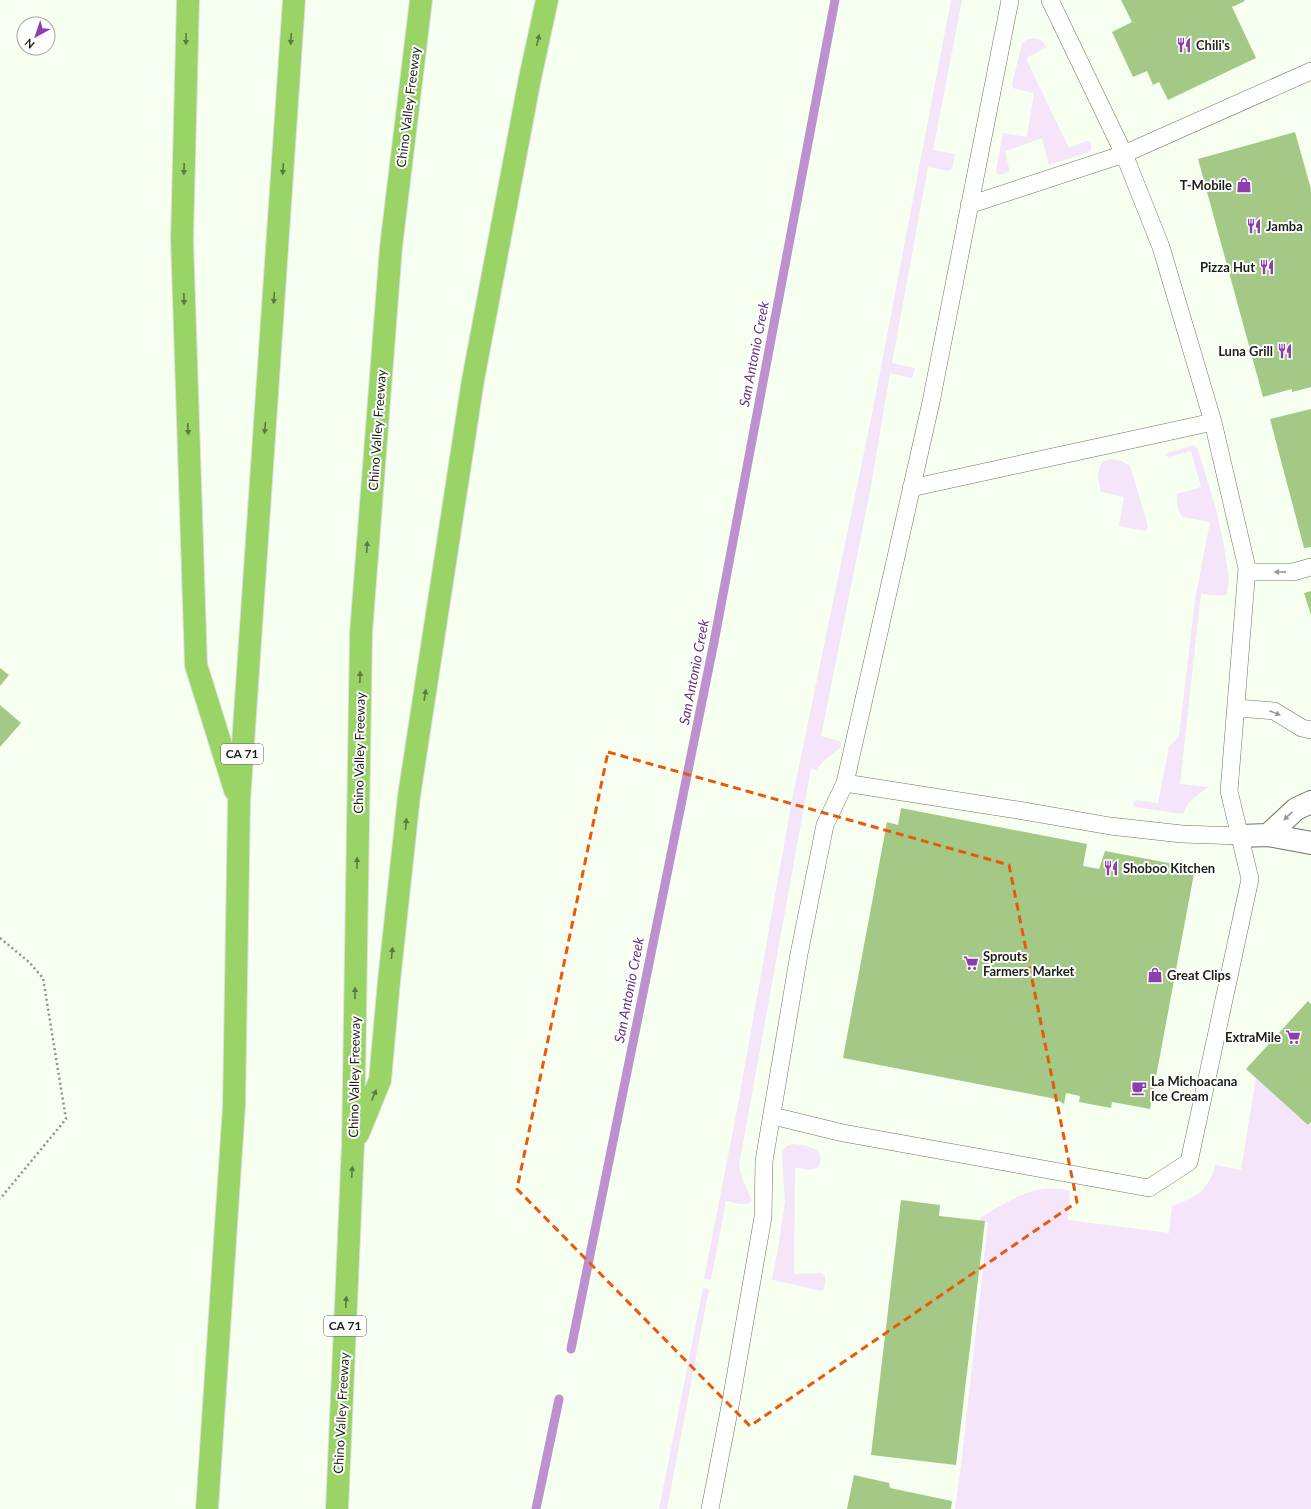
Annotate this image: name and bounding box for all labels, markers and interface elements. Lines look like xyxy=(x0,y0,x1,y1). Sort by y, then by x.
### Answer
north arrow xyxy=(16,16,56,56)
one-way arrow xyxy=(183,33,190,45)
one-way arrow xyxy=(288,33,295,45)
one-way arrow xyxy=(536,34,542,46)
text: N xyxy=(22,36,37,52)
restaurant icon: Chili's xyxy=(1175,36,1193,54)
place label: Chili's xyxy=(1196,37,1230,53)
street label: Chino Valley Freeway xyxy=(393,45,423,168)
one-way arrow xyxy=(181,163,187,176)
one-way arrow xyxy=(279,163,286,175)
shop icon: T-Mobile xyxy=(1235,176,1253,194)
place label: T-Mobile xyxy=(1180,177,1232,193)
restaurant icon: Jamba xyxy=(1245,217,1263,235)
place label: Jamba xyxy=(1266,218,1303,234)
restaurant icon: Pizza Hut xyxy=(1258,258,1276,276)
place label: Pizza Hut xyxy=(1200,259,1255,275)
one-way arrow xyxy=(270,292,277,304)
one-way arrow xyxy=(180,293,187,305)
water label: San Antonio Creek xyxy=(735,299,772,408)
restaurant icon: Luna Grill xyxy=(1276,342,1294,360)
place label: Luna Grill xyxy=(1218,343,1273,359)
street label: Chino Valley Freeway xyxy=(365,369,389,491)
one-way arrow xyxy=(261,422,268,434)
one-way arrow xyxy=(184,423,191,435)
one-way arrow xyxy=(364,541,371,553)
one-way arrow xyxy=(1273,569,1286,575)
water label: San Antonio Creek xyxy=(675,617,712,726)
one-way arrow xyxy=(357,670,363,683)
one-way arrow xyxy=(422,689,428,701)
street label: Chino Valley Freeway xyxy=(350,692,368,814)
one-way arrow xyxy=(1269,709,1281,716)
road number: CA 71 xyxy=(221,744,263,764)
one-way arrow xyxy=(1283,811,1293,821)
one-way arrow xyxy=(403,818,410,830)
one-way arrow xyxy=(354,856,360,869)
restaurant icon: Shoboo Kitchen xyxy=(1102,859,1120,877)
place label: Shoboo Kitchen xyxy=(1123,860,1215,876)
water label: San Antonio Creek xyxy=(610,935,647,1044)
one-way arrow xyxy=(389,947,395,959)
place label: Sprouts Farmers Market xyxy=(983,948,1075,979)
supermarket icon: Sprouts Farmers Market xyxy=(962,954,980,972)
shop icon: Great Clips xyxy=(1146,966,1164,984)
place label: Great Clips xyxy=(1167,967,1231,983)
one-way arrow xyxy=(352,987,359,999)
street label: Chino Valley Freeway xyxy=(345,1016,363,1138)
supermarket icon: ExtraMile xyxy=(1284,1028,1302,1046)
place label: ExtraMile xyxy=(1225,1029,1281,1045)
place label: La Michoacana Ice Cream xyxy=(1151,1073,1237,1104)
cafe icon: La Michoacana Ice Cream xyxy=(1130,1079,1148,1097)
one-way arrow xyxy=(370,1089,377,1101)
one-way arrow xyxy=(349,1165,355,1178)
one-way arrow xyxy=(343,1296,350,1308)
road number: CA 71 xyxy=(324,1316,366,1336)
street label: Chino Valley Freeway xyxy=(330,1352,352,1474)

